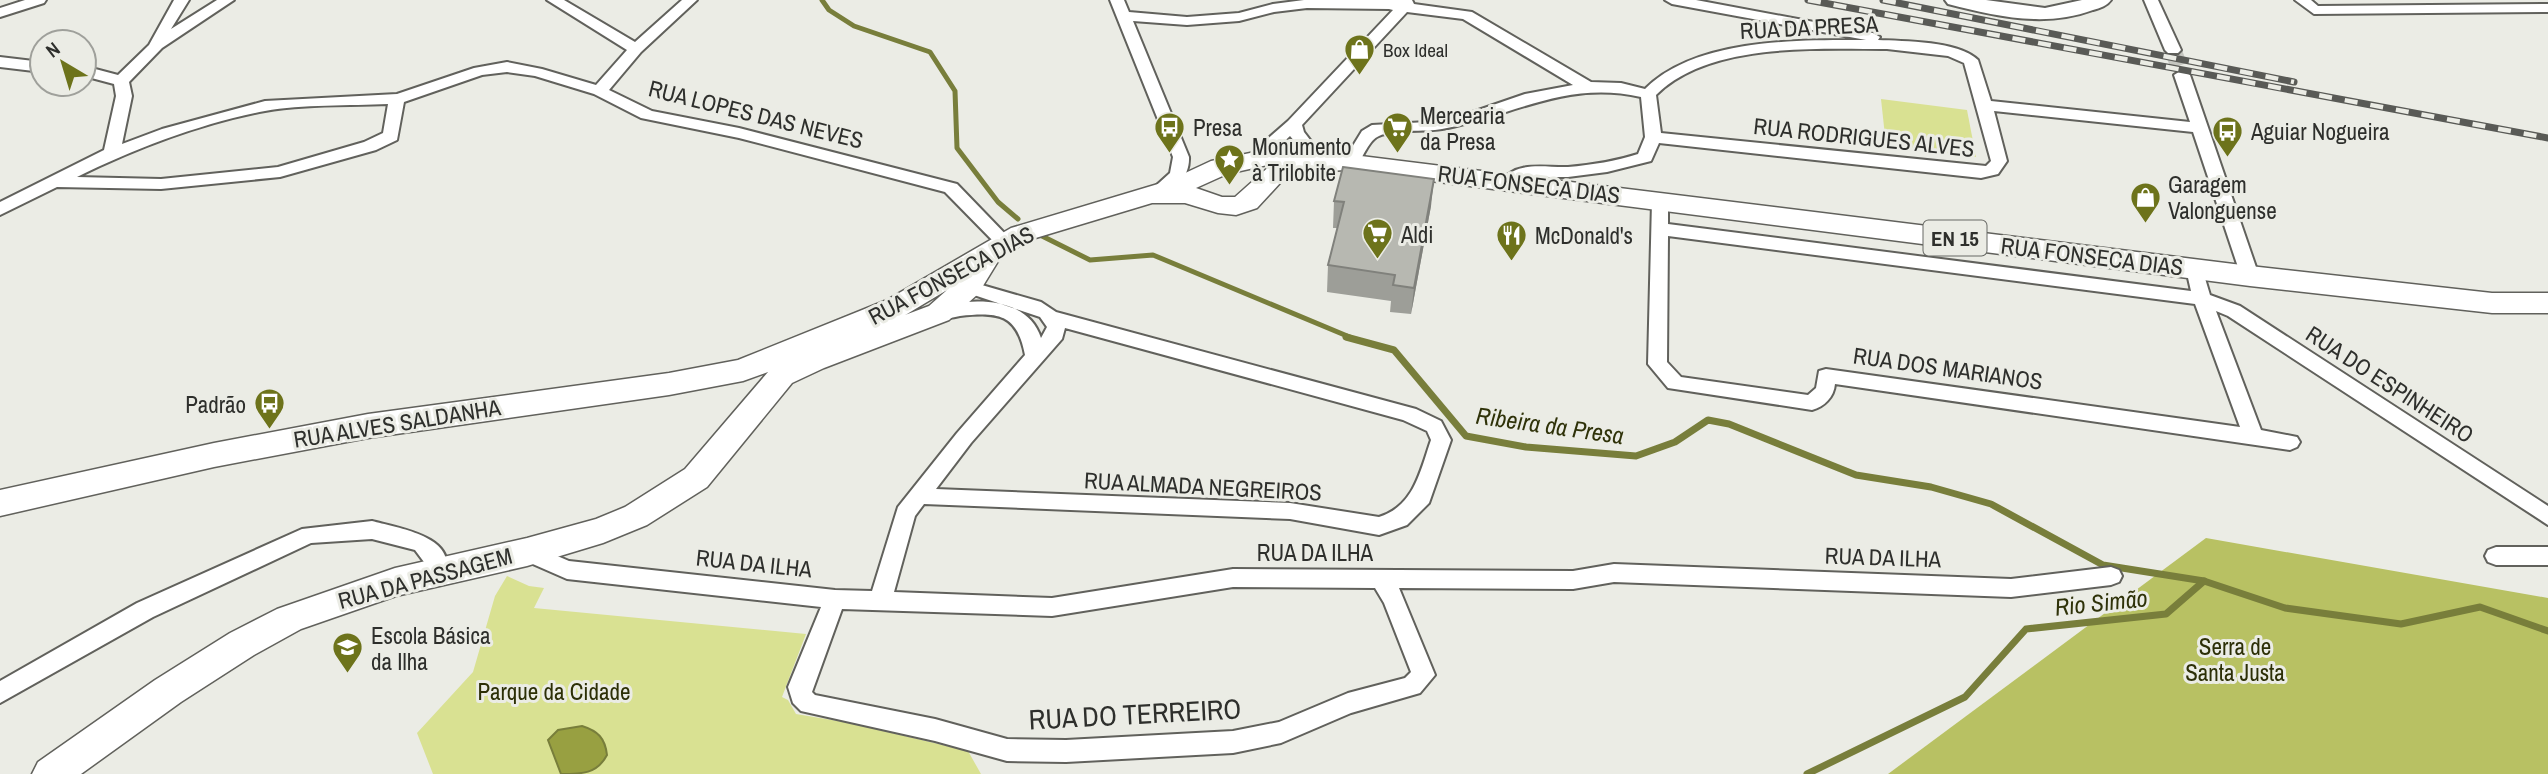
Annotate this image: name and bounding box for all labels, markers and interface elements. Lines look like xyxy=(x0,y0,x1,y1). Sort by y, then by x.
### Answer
street label: RUA DA PRESA xyxy=(1739,8,1879,46)
north arrow xyxy=(28,28,98,98)
shop icon: Box Ideal xyxy=(1343,33,1377,77)
text: N xyxy=(40,36,65,63)
place label: Box Ideal xyxy=(1383,37,1448,63)
street label: RUA LOPES DAS NEVES xyxy=(645,72,867,156)
place label: Mercearia da Presa xyxy=(1420,100,1505,157)
bus stop icon: Presa xyxy=(1153,110,1187,154)
street label: RUA RODRIGUES ALVES xyxy=(1752,110,1976,164)
supermarket icon: Mercearia da Presa xyxy=(1380,111,1414,155)
place label: Presa xyxy=(1193,112,1243,143)
bus stop icon: Aguiar Nogueira xyxy=(2211,114,2245,158)
place label: Aguiar Nogueira xyxy=(2250,116,2390,147)
place label: Monumento à Trilobite xyxy=(1252,131,1352,188)
place icon: Monumento à Trilobite xyxy=(1212,142,1246,186)
street label: RUA FONSECA DIAS xyxy=(1436,157,1622,211)
place label: Garagem Valonguense xyxy=(2168,169,2277,226)
shop icon: Garagem Valonguense xyxy=(2128,180,2162,224)
supermarket icon: Aldi xyxy=(1361,217,1395,261)
street label: RUA FONSECA DIAS xyxy=(863,218,1039,332)
restaurant icon: McDonald's xyxy=(1495,218,1529,262)
place label: Aldi xyxy=(1400,219,1434,250)
place label: McDonald's xyxy=(1535,220,1633,251)
road number: EN 15 xyxy=(1924,220,1986,256)
street label: RUA FONSECA DIAS xyxy=(1999,229,2185,283)
street label: RUA DO ESPINHEIRO xyxy=(2300,318,2480,450)
street label: RUA DOS MARIANOS xyxy=(1851,339,2045,397)
bus stop icon: Padrão xyxy=(252,387,286,431)
place label: Padrão xyxy=(185,389,246,420)
street label: RUA ALVES SALDANHA xyxy=(291,391,503,455)
water label: Ribeira da Presa xyxy=(1474,399,1626,451)
street label: RUA ALMADA NEGREIROS xyxy=(1083,464,1323,508)
street label: RUA DA ILHA xyxy=(1257,537,1374,568)
street label: RUA DA ILHA xyxy=(1824,539,1942,575)
street label: RUA DA PASSAGEM xyxy=(335,540,515,616)
street label: RUA DA ILHA xyxy=(695,542,814,585)
water label: Rio Simão xyxy=(2053,581,2149,623)
place label: Escola Básica da Ilha xyxy=(371,620,491,677)
school or university icon: Escola Básica da Ilha xyxy=(331,631,365,675)
park label: Serra de Santa Justa xyxy=(2185,631,2285,688)
park label: Parque da Cidade xyxy=(477,676,631,707)
street label: RUA DO TERREIRO xyxy=(1028,689,1242,739)

